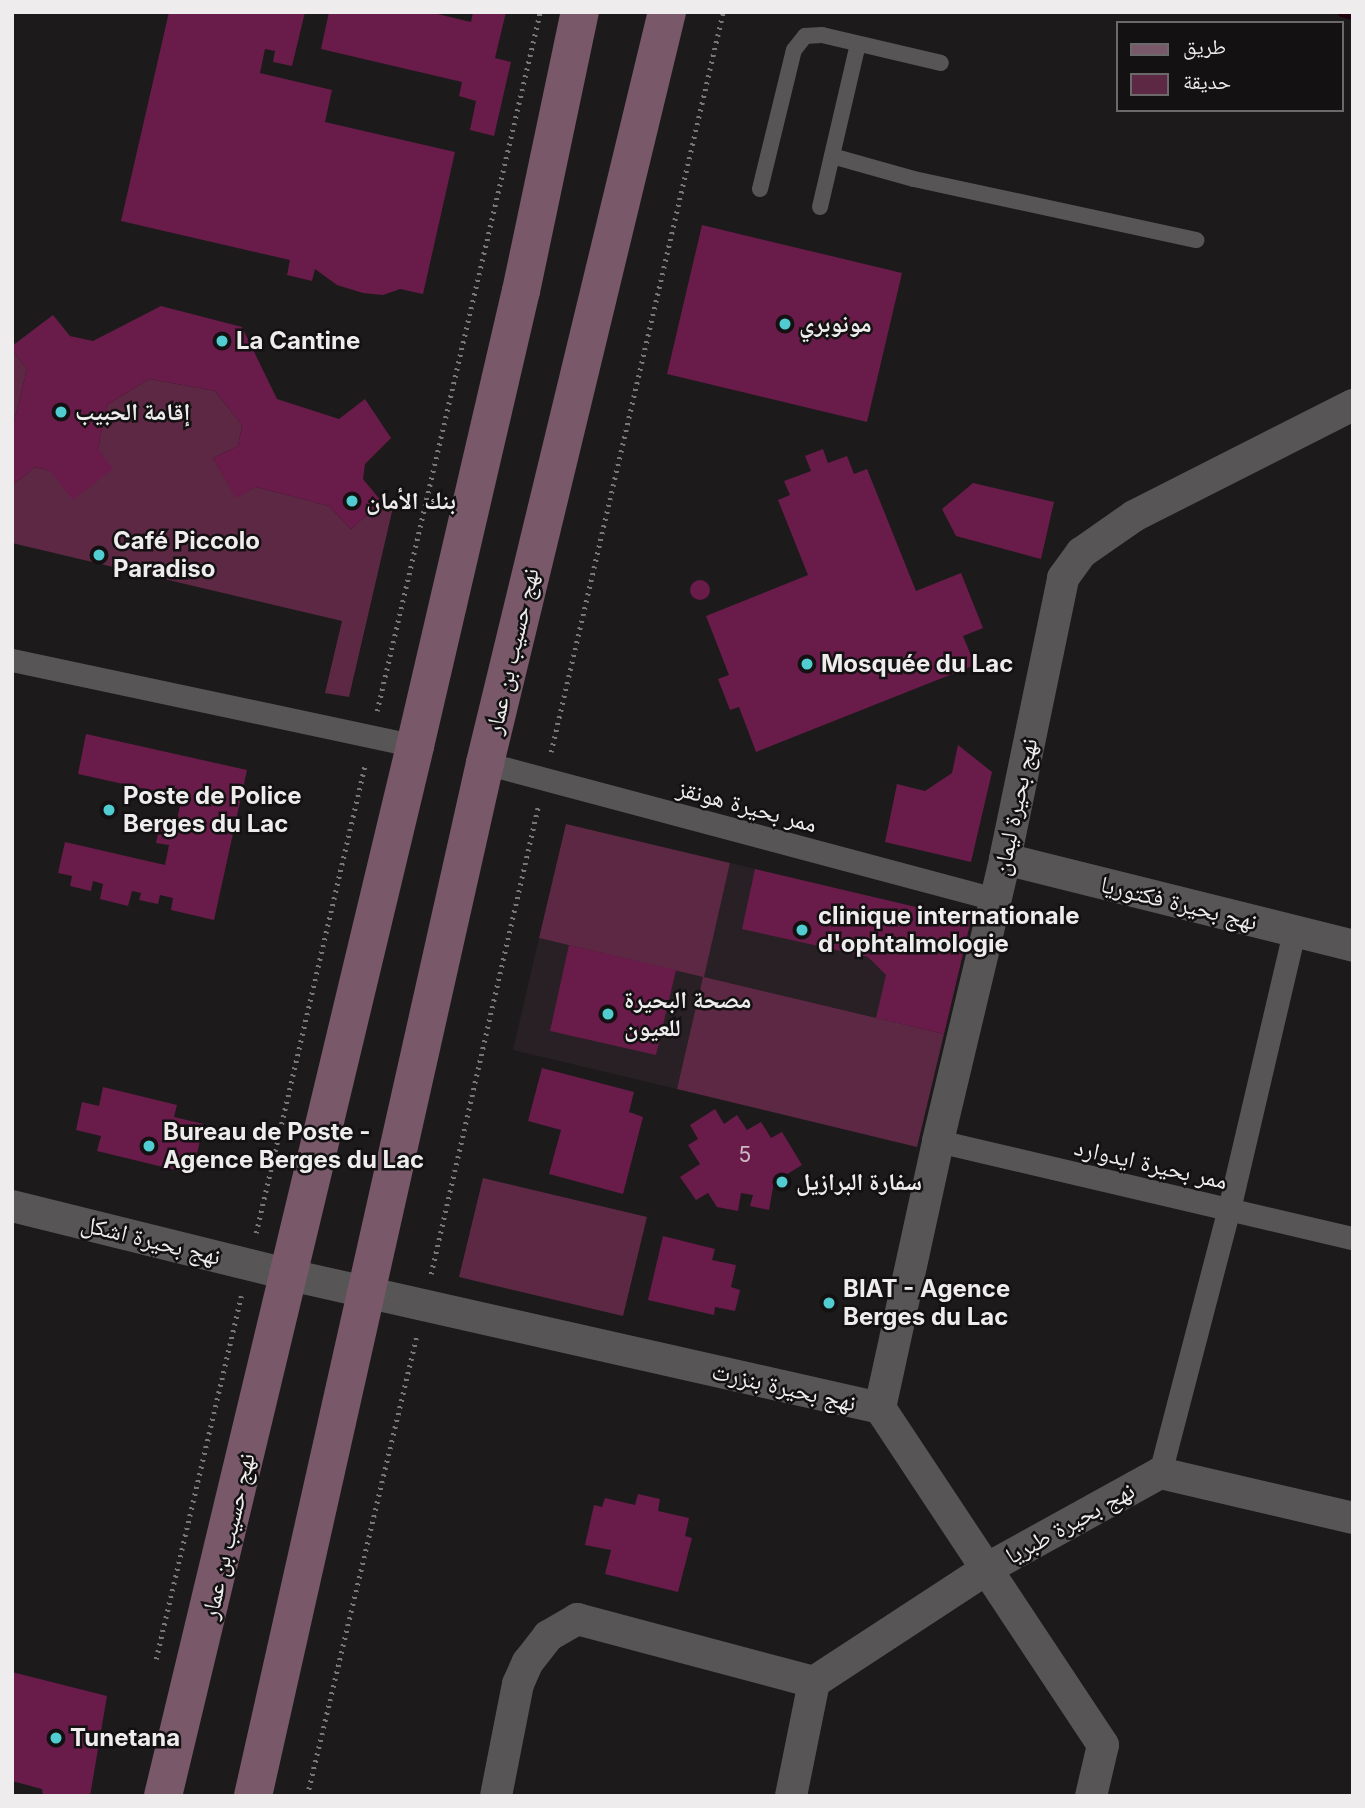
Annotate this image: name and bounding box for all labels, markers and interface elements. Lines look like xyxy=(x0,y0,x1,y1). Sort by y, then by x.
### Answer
legend xyxy=(1116,21,1344,112)
text: طريق xyxy=(1183,34,1226,59)
text: حديقة xyxy=(1183,69,1231,94)
place label: مونوبري xyxy=(799,310,872,338)
marker: مونوبري xyxy=(777,316,793,332)
place label: La Cantine xyxy=(236,327,360,355)
marker: La Cantine xyxy=(214,333,230,349)
place label: إقامة الحبيب xyxy=(75,398,190,426)
marker: إقامة الحبيب xyxy=(53,404,69,420)
place label: بنك الأمان xyxy=(366,487,456,515)
marker: بنك الأمان xyxy=(344,493,360,509)
place label: Café Piccolo Paradiso xyxy=(113,527,260,583)
marker: Café Piccolo Paradiso xyxy=(91,547,107,563)
street label: نهج حسيب بن عمار xyxy=(479,565,545,737)
place label: Mosquée du Lac xyxy=(821,650,1013,678)
marker: Mosquée du Lac xyxy=(799,656,815,672)
street label: نهج بحيرة ليمان xyxy=(986,736,1044,878)
street label: ممر بحيرة هونقز xyxy=(674,773,820,839)
place label: Poste de Police Berges du Lac xyxy=(123,782,302,838)
marker: Poste de Police Berges du Lac xyxy=(101,802,117,818)
street label: نهج بحيرة فكتوريا xyxy=(1098,870,1260,936)
place label: clinique internationale d'ophtalmologie xyxy=(818,902,1079,958)
marker: clinique internationale d'ophtalmologie xyxy=(792,920,812,940)
place label: مصحة البحيرة للعيون xyxy=(624,986,751,1042)
marker: مصحة البحيرة للعيون xyxy=(598,1004,618,1024)
place label: Bureau de Poste - Agence Berges du Lac xyxy=(163,1118,424,1174)
street label: ممر بحيرة ايدوارد xyxy=(1072,1132,1230,1196)
marker: Bureau de Poste - Agence Berges du Lac xyxy=(141,1138,157,1154)
house number: 5 xyxy=(739,1142,751,1168)
place label: سفارة البرازيل xyxy=(796,1168,922,1196)
marker: سفارة البرازيل xyxy=(774,1174,790,1190)
street label: نهج بحيرة اشكل xyxy=(78,1209,224,1271)
place label: BIAT - Agence Berges du Lac xyxy=(843,1275,1010,1331)
marker: BIAT - Agence Berges du Lac xyxy=(821,1295,837,1311)
street label: نهج بحيرة بنزرت xyxy=(709,1356,859,1418)
street label: نهج حسيب بن عمار xyxy=(195,1450,261,1622)
street label: نهج بحيرة طبريا xyxy=(1001,1476,1139,1570)
place label: Tunetana xyxy=(70,1724,180,1752)
marker: Tunetana xyxy=(48,1730,64,1746)

